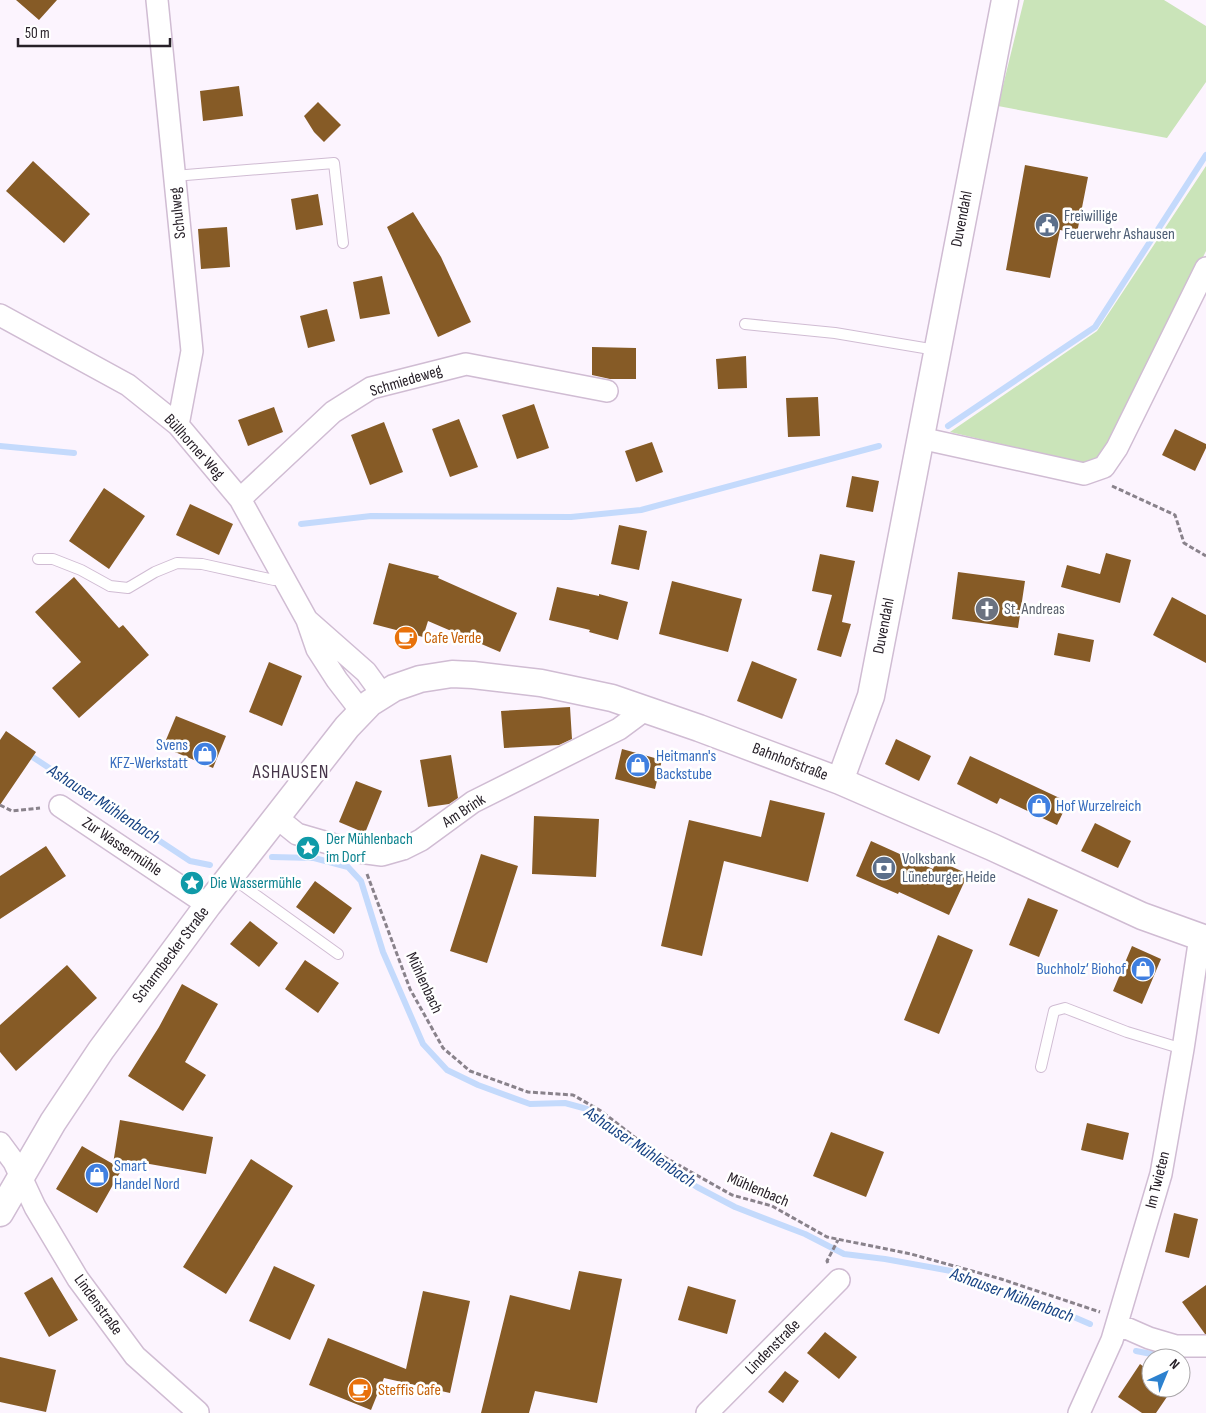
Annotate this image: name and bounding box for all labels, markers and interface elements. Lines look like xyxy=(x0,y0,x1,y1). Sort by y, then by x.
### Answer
scale bar xyxy=(18,15,170,47)
text: 50 m xyxy=(25,24,50,43)
street label: Schulweg xyxy=(166,186,190,240)
street label: Duvendahl xyxy=(947,189,977,249)
place label: Freiwillige Feuerwehr Ashausen xyxy=(1064,207,1175,244)
public building icon: Freiwillige Feuerwehr Ashausen xyxy=(1034,212,1060,238)
street label: Schmiedeweg xyxy=(368,361,444,401)
street label: Büllhorner Weg xyxy=(160,410,228,484)
street label: Duvendahl xyxy=(869,596,899,656)
church icon: St. Andreas xyxy=(974,596,1000,622)
place label: St. Andreas xyxy=(1004,600,1065,619)
cafe icon: Cafe Verde xyxy=(393,625,419,651)
place label: Cafe Verde xyxy=(424,629,481,648)
place label: Svens KFZ-Werkstatt xyxy=(110,736,188,773)
street label: Bahnhofstraße xyxy=(750,739,830,785)
shop icon: Svens KFZ-Werkstatt xyxy=(192,741,218,767)
place label: Heitmann's Backstube xyxy=(656,747,716,784)
shop icon: Heitmann's Backstube xyxy=(625,752,651,778)
water label: Ashauser Mühlenbach xyxy=(43,759,165,848)
district label: ASHAUSEN xyxy=(252,761,329,784)
street label: Am Brink xyxy=(438,790,489,832)
shop icon: Hof Wurzelreich xyxy=(1026,793,1052,819)
place label: Hof Wurzelreich xyxy=(1056,797,1141,816)
street label: Zur Wassermühle xyxy=(79,813,165,881)
place label: Der Mühlenbach im Dorf xyxy=(326,830,413,867)
place icon: Der Mühlenbach im Dorf xyxy=(295,835,321,861)
place label: Volksbank Lüneburger Heide xyxy=(902,850,996,887)
bank icon: Volksbank Lüneburger Heide xyxy=(871,855,897,881)
place icon: Die Wassermühle xyxy=(179,870,205,896)
place label: Die Wassermühle xyxy=(210,874,302,893)
street label: Scharmbecker Straße xyxy=(129,903,213,1007)
street label: Mühlenbach xyxy=(402,949,446,1017)
shop icon: Buchholz‘ Biohof xyxy=(1130,956,1156,982)
place label: Buchholz‘ Biohof xyxy=(1036,960,1126,979)
water label: Ashauser Mühlenbach xyxy=(580,1101,700,1192)
street label: Im Twieten xyxy=(1142,1149,1174,1211)
place label: Smart Handel Nord xyxy=(114,1157,180,1194)
shop icon: Smart Handel Nord xyxy=(84,1162,110,1188)
street label: Mühlenbach xyxy=(724,1168,792,1212)
water label: Ashauser Mühlenbach xyxy=(947,1263,1077,1327)
street label: Lindenstraße xyxy=(70,1271,126,1339)
street label: Lindenstraße xyxy=(742,1316,804,1378)
north arrow xyxy=(1141,1348,1191,1398)
text: N xyxy=(1166,1355,1183,1373)
cafe icon: Steffis Cafe xyxy=(347,1377,373,1403)
place label: Steffis Cafe xyxy=(378,1381,441,1400)

